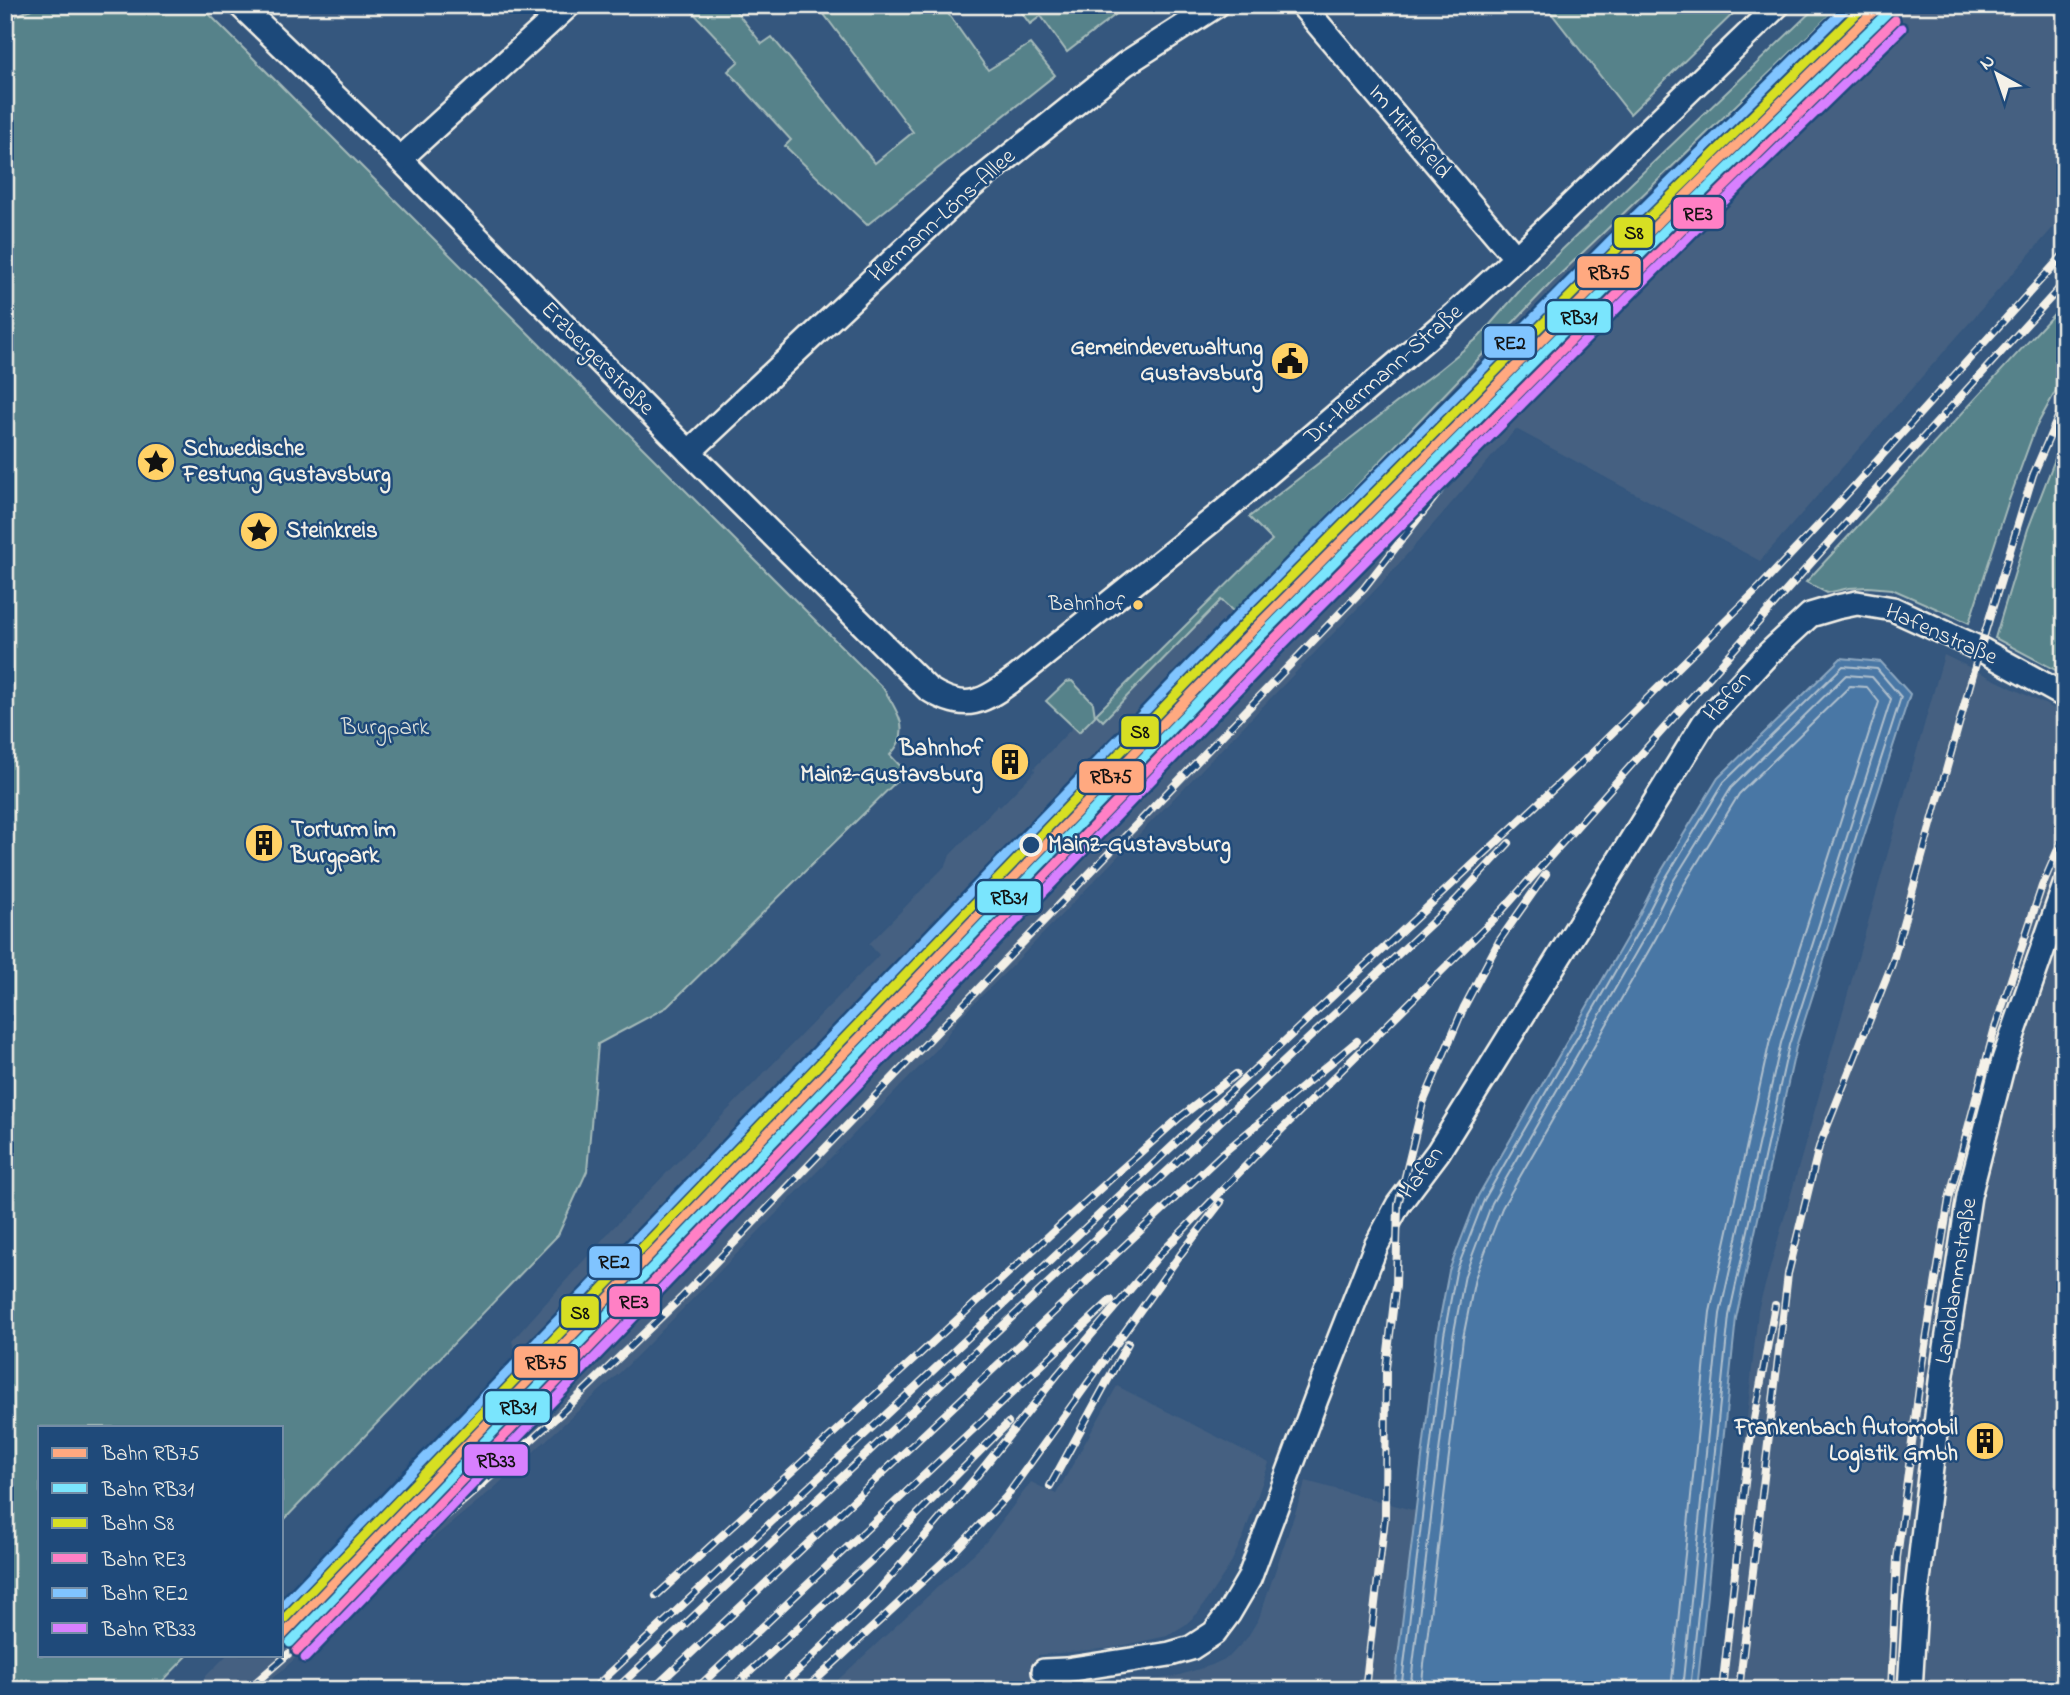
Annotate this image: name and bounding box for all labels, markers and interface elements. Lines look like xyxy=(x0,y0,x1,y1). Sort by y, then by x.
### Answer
north arrow xyxy=(1962,38,2032,108)
text: N xyxy=(1974,48,2001,77)
street label: Im Mittelfeld xyxy=(1360,78,1458,187)
street label: Hermann-Löns-Allee xyxy=(862,141,1024,291)
line badge: RE3 xyxy=(1672,196,1725,230)
text: RE3 xyxy=(1683,202,1713,229)
line badge: S8 xyxy=(1613,216,1654,249)
text: S8 xyxy=(1624,221,1644,248)
line badge: RB75 xyxy=(1576,255,1642,289)
text: RB75 xyxy=(1588,261,1630,288)
street label: Erzbergerstraße xyxy=(532,295,662,425)
street label: Dr.-Herrmann-Straße xyxy=(1296,296,1471,454)
line badge: RB31 xyxy=(1546,300,1612,334)
text: RB31 xyxy=(1560,306,1598,333)
line badge: RE2 xyxy=(1483,325,1536,359)
text: RE2 xyxy=(1494,331,1526,358)
place label: Gemeindeverwaltung Gustavsburg xyxy=(1071,332,1263,393)
public building icon: Gemeindeverwaltung Gustavsburg xyxy=(1269,340,1311,382)
place label: Schwedische Festung Gustavsburg xyxy=(182,433,391,494)
place icon: Schwedische Festung Gustavsburg xyxy=(135,441,177,483)
place icon: Steinkreis xyxy=(238,510,280,552)
place label: Steinkreis xyxy=(286,515,378,548)
place label: Bahnhof xyxy=(1048,590,1125,620)
street label: Hafenstraße xyxy=(1880,596,2003,675)
marker: Bahnhof xyxy=(1131,598,1145,612)
street label: Hafen xyxy=(1696,664,1760,730)
park label: Burgpark xyxy=(340,712,430,746)
line badge: S8 xyxy=(1120,715,1160,748)
text: S8 xyxy=(1130,720,1150,747)
place label: Bahnhof Mainz-Gustavsburg xyxy=(800,733,984,794)
building icon: Bahnhof Mainz-Gustavsburg xyxy=(989,741,1031,783)
line badge: RB75 xyxy=(1078,760,1145,794)
text: RB75 xyxy=(1090,765,1132,792)
place label: Torturm im Burgpark xyxy=(290,814,396,875)
building icon: Torturm im Burgpark xyxy=(243,822,285,864)
place label: Mainz-Gustavsburg xyxy=(1048,829,1231,864)
marker: Mainz-Gustavsburg xyxy=(1020,834,1042,856)
line badge: RB31 xyxy=(976,880,1042,914)
text: RB31 xyxy=(990,886,1028,913)
street label: Hafen xyxy=(1392,1140,1452,1206)
street label: Landdammstraße xyxy=(1928,1195,1987,1366)
line badge: RE2 xyxy=(588,1245,641,1279)
text: RE2 xyxy=(598,1250,630,1277)
line badge: RE3 xyxy=(608,1285,661,1318)
text: RE3 xyxy=(619,1290,649,1317)
line badge: S8 xyxy=(560,1295,600,1329)
text: S8 xyxy=(570,1301,590,1328)
line badge: RB75 xyxy=(513,1345,579,1379)
text: RB75 xyxy=(525,1351,567,1378)
line badge: RB31 xyxy=(484,1390,551,1424)
text: RB31 xyxy=(499,1396,537,1423)
place label: Frankenbach Automobil Logistik Gmbh xyxy=(1734,1412,1958,1473)
building icon: Frankenbach Automobil Logistik Gmbh xyxy=(1964,1420,2006,1462)
legend xyxy=(38,1426,284,1656)
text: Bahn RB75 xyxy=(101,1440,199,1470)
line badge: RB33 xyxy=(463,1443,529,1477)
text: RB33 xyxy=(477,1449,516,1476)
text: Bahn RB31 xyxy=(101,1476,194,1506)
text: Bahn S8 xyxy=(101,1510,175,1540)
text: Bahn RE3 xyxy=(101,1546,186,1576)
text: Bahn RE2 xyxy=(101,1580,188,1610)
text: Bahn RB33 xyxy=(101,1616,196,1646)

